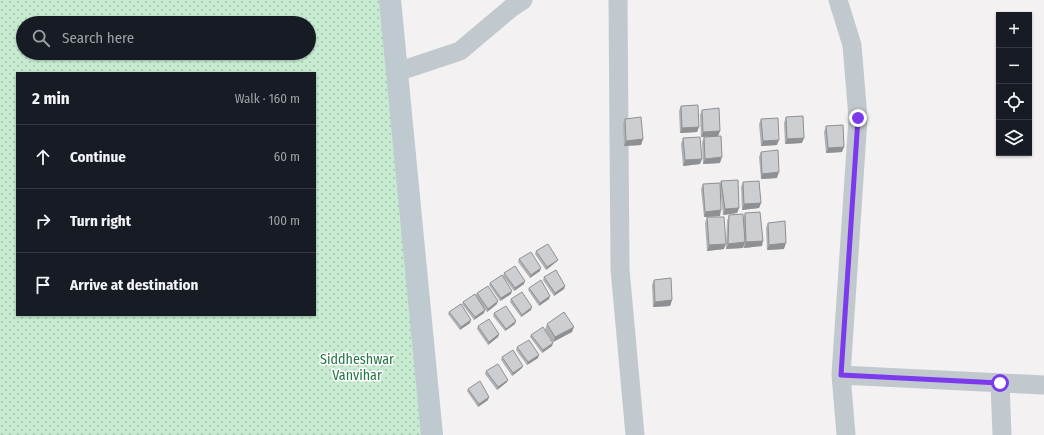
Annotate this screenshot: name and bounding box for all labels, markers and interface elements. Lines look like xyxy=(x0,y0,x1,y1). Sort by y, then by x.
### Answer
map controls xyxy=(996,12,1032,156)
button: + xyxy=(996,12,1032,48)
search box xyxy=(16,16,316,60)
icon: search xyxy=(30,27,52,49)
text: Search here xyxy=(62,29,134,47)
button: − xyxy=(996,48,1032,84)
button: locate xyxy=(996,84,1032,120)
text: 2 min xyxy=(32,88,70,109)
text: Walk · 160 m xyxy=(235,91,300,106)
route end xyxy=(849,109,867,127)
button: layers xyxy=(996,120,1032,156)
icon: ahead xyxy=(32,146,54,168)
text: Continue xyxy=(70,148,126,166)
text: 60 m xyxy=(274,149,300,164)
icon: right xyxy=(32,210,54,232)
text: Turn right xyxy=(70,212,131,230)
text: 100 m xyxy=(268,213,300,228)
icon: arrive xyxy=(32,274,54,296)
text: Arrive at destination xyxy=(70,276,198,294)
park label: Siddheshwar Vanvihar xyxy=(320,351,394,384)
route start xyxy=(991,374,1009,392)

